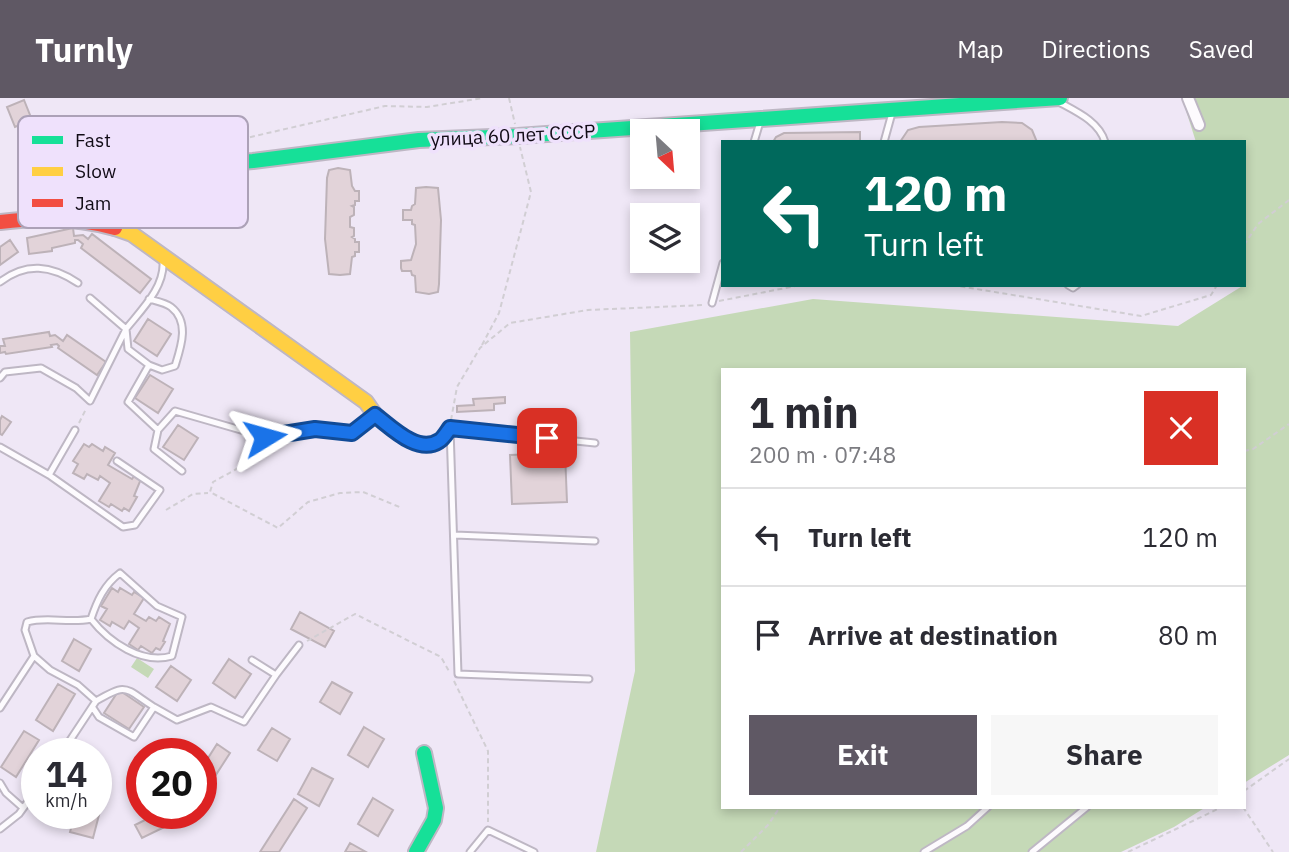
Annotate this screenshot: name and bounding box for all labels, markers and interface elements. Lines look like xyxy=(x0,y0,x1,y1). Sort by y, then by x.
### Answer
text: Turnly xyxy=(35,28,133,71)
text: Map xyxy=(957,33,1003,65)
text: Directions xyxy=(1041,33,1151,65)
text: Saved xyxy=(1189,33,1254,65)
legend xyxy=(18,116,248,228)
street label: улица 60 лет СССР xyxy=(430,119,596,151)
north arrow xyxy=(630,119,700,189)
map controls xyxy=(630,119,700,273)
text: Fast xyxy=(75,128,111,152)
text: Slow xyxy=(75,159,116,183)
text: 120 m xyxy=(864,161,1008,224)
icon: left xyxy=(749,168,840,259)
text: Jam xyxy=(75,191,111,215)
button: layers xyxy=(630,203,700,273)
text: Turn left xyxy=(864,223,984,265)
text: 1 min xyxy=(749,385,859,440)
button: close xyxy=(1144,391,1218,465)
position arrow xyxy=(228,400,302,474)
pin xyxy=(517,408,577,468)
icon: arrive xyxy=(528,419,566,457)
text: 200 m · 07:48 xyxy=(749,439,896,469)
icon: left xyxy=(749,518,787,556)
text: Turn left xyxy=(808,520,911,554)
text: 120 m xyxy=(1142,520,1218,554)
icon: arrive xyxy=(749,616,787,654)
text: Arrive at destination xyxy=(808,618,1058,652)
text: 80 m xyxy=(1158,618,1218,652)
button: Exit xyxy=(749,715,977,795)
button: Share xyxy=(991,715,1218,795)
speed limit sign: 20 xyxy=(126,738,217,829)
text: 14 xyxy=(45,751,88,797)
text: km/h xyxy=(45,789,88,812)

